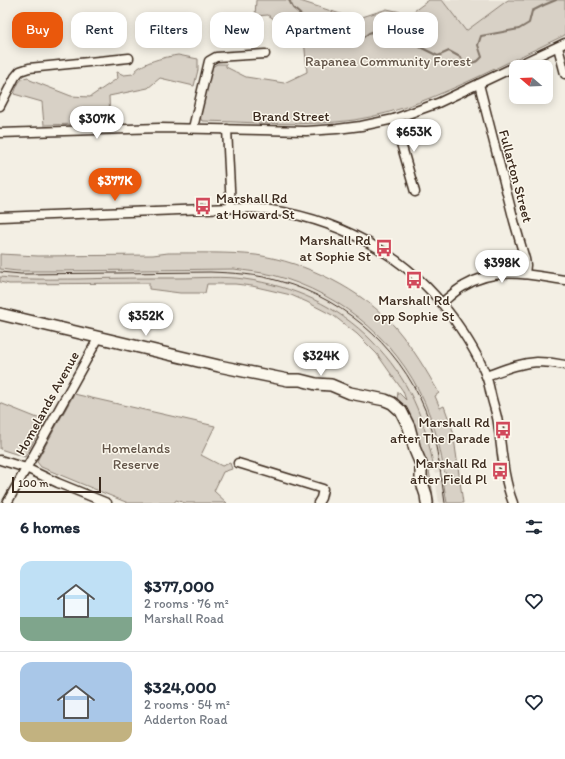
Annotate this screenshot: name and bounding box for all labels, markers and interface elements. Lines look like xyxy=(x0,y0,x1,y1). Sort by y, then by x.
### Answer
chip: Buy xyxy=(12,12,63,48)
chip: Rent xyxy=(71,12,127,48)
chip: Filters xyxy=(135,12,202,48)
chip: New xyxy=(210,12,264,48)
chip: Apartment xyxy=(272,12,365,48)
chip: House xyxy=(373,12,438,48)
park label: Rapanea Community Forest xyxy=(305,53,471,70)
north arrow xyxy=(509,60,553,104)
map controls xyxy=(509,60,553,104)
pin: $307K xyxy=(69,106,125,140)
street label: Brand Street xyxy=(252,108,330,125)
text: $307K xyxy=(79,111,115,126)
pin: $653K xyxy=(386,119,442,153)
text: $653K xyxy=(396,124,432,139)
street label: Fullarton Street xyxy=(495,128,536,224)
pin: $377K xyxy=(87,168,143,202)
text: $377K xyxy=(98,173,132,188)
place label: Marshall Rd at Howard St xyxy=(216,190,295,223)
bus stop icon: Marshall Rd at Howard St xyxy=(193,196,213,216)
place label: Marshall Rd at Sophie St xyxy=(299,232,371,265)
bus stop icon: Marshall Rd at Sophie St xyxy=(374,238,394,258)
pin: $398K xyxy=(474,250,530,284)
text: $398K xyxy=(484,255,520,270)
bus stop icon: Marshall Rd opp Sophie St xyxy=(404,270,424,290)
place label: Marshall Rd opp Sophie St xyxy=(373,292,455,325)
pin: $352K xyxy=(118,303,174,337)
text: $352K xyxy=(128,308,164,323)
pin: $324K xyxy=(293,343,349,377)
street label: Homelands Avenue xyxy=(12,348,83,458)
text: $324K xyxy=(303,348,339,363)
place label: Marshall Rd after The Parade xyxy=(390,414,490,447)
bus stop icon: Marshall Rd after The Parade xyxy=(493,420,513,440)
park label: Homelands Reserve xyxy=(102,440,170,473)
place label: Marshall Rd after Field Pl xyxy=(410,455,487,488)
bus stop icon: Marshall Rd after Field Pl xyxy=(490,461,510,481)
scale bar xyxy=(12,475,101,494)
text: 100 m xyxy=(18,477,48,490)
icon: filters xyxy=(523,516,545,538)
text: 6 homes xyxy=(20,517,80,537)
text: $377,000 xyxy=(144,576,214,596)
icon: home xyxy=(52,577,100,625)
icon: heart xyxy=(523,590,545,612)
text: 2 rooms · 76 m² xyxy=(144,596,229,611)
text: Marshall Road xyxy=(144,611,224,626)
text: $324,000 xyxy=(144,677,217,697)
icon: home xyxy=(52,678,100,726)
icon: heart xyxy=(523,691,545,713)
text: 2 rooms · 54 m² xyxy=(144,697,230,712)
text: Adderton Road xyxy=(144,712,227,727)

